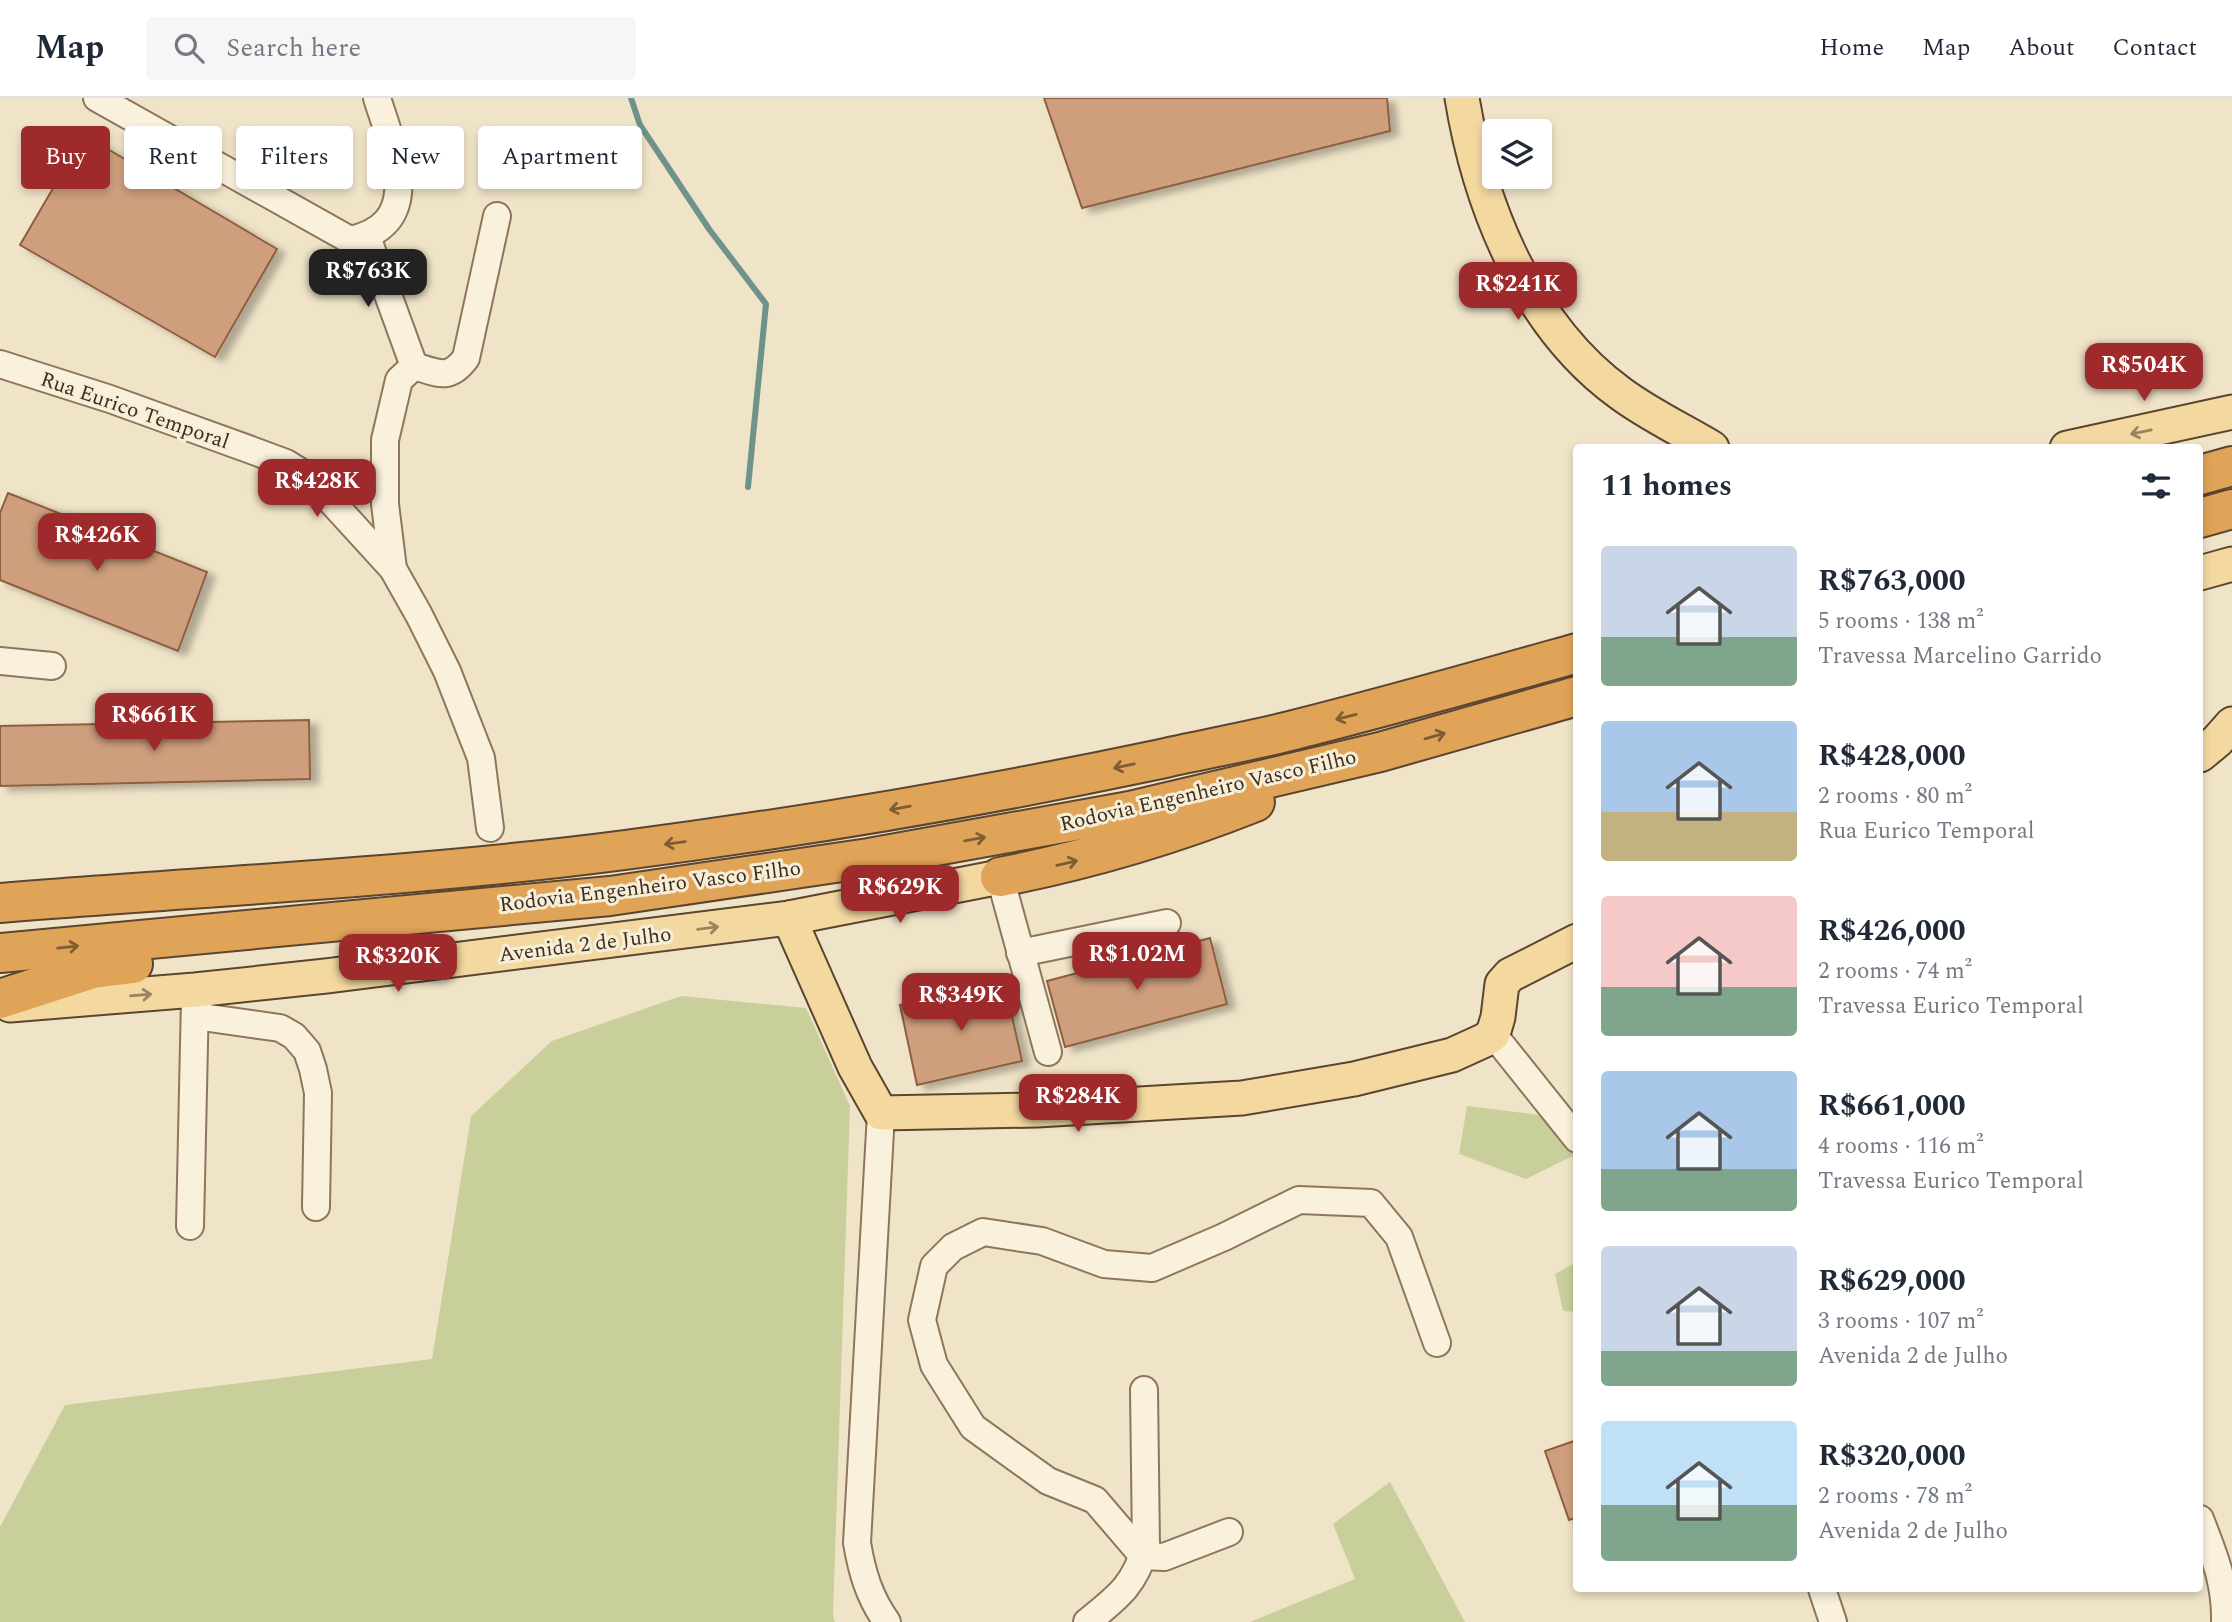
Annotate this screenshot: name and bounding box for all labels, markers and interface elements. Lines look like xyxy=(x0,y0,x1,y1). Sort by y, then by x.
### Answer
search box xyxy=(146,17,636,80)
text: Map xyxy=(35,23,104,73)
text: Search here xyxy=(226,28,361,68)
icon: search xyxy=(170,29,208,67)
text: Home xyxy=(1819,30,1884,66)
text: Map xyxy=(1922,30,1970,66)
text: About xyxy=(2008,30,2074,66)
text: Contact xyxy=(2112,30,2197,66)
map controls xyxy=(1482,119,1552,189)
button: layers xyxy=(1482,119,1552,189)
chip: Buy xyxy=(21,126,110,189)
chip: Rent xyxy=(124,126,222,189)
chip: Filters xyxy=(236,126,353,189)
chip: New xyxy=(367,126,464,189)
chip: Apartment xyxy=(478,126,642,189)
pin: R$763K xyxy=(311,250,425,309)
text: R$763K xyxy=(325,254,411,289)
pin: R$241K xyxy=(1461,262,1575,322)
text: R$241K xyxy=(1475,267,1561,302)
pin: R$504K xyxy=(2087,344,2201,403)
text: R$504K xyxy=(2101,348,2187,383)
street label: Rua Eurico Temporal xyxy=(36,364,233,458)
one-way arrow xyxy=(2130,425,2153,439)
pin: R$428K xyxy=(260,460,374,519)
text: 11 homes xyxy=(1601,463,1732,509)
text: R$428K xyxy=(274,464,360,499)
icon: filters xyxy=(2137,467,2175,505)
pin: R$426K xyxy=(40,514,154,573)
text: R$426K xyxy=(54,518,140,553)
text: R$763,000 xyxy=(1818,558,1966,604)
icon: home xyxy=(1657,574,1741,658)
text: 5 rooms · 138 m² xyxy=(1818,604,1984,639)
text: Travessa Marcelino Garrido xyxy=(1818,639,2102,674)
pin: R$661K xyxy=(97,694,211,753)
text: R$661K xyxy=(111,698,197,733)
one-way arrow xyxy=(1335,711,1357,724)
one-way arrow xyxy=(1424,729,1446,742)
text: R$428,000 xyxy=(1818,733,1966,779)
street label: Rodovia Engenheiro Vasco Filho xyxy=(1057,741,1360,841)
icon: home xyxy=(1657,749,1741,833)
one-way arrow xyxy=(1113,760,1136,774)
text: 2 rooms · 80 m² xyxy=(1818,779,1972,814)
one-way arrow xyxy=(889,802,912,815)
text: Rua Eurico Temporal xyxy=(1818,814,2035,849)
one-way arrow xyxy=(963,832,986,845)
one-way arrow xyxy=(664,837,687,850)
street label: Rodovia Engenheiro Vasco Filho xyxy=(498,853,803,921)
one-way arrow xyxy=(1055,856,1078,869)
pin: R$629K xyxy=(843,866,957,925)
text: R$629K xyxy=(857,870,943,905)
text: R$426,000 xyxy=(1818,908,1966,954)
street label: Avenida 2 de Julho xyxy=(497,919,673,971)
one-way arrow xyxy=(696,922,719,935)
icon: home xyxy=(1657,924,1741,1008)
pin: R$1.02M xyxy=(1072,932,1202,992)
pin: R$320K xyxy=(341,934,455,994)
text: R$1.02M xyxy=(1088,937,1186,972)
text: R$320K xyxy=(355,939,441,974)
one-way arrow xyxy=(56,941,79,954)
text: 2 rooms · 74 m² xyxy=(1818,954,1972,989)
pin: R$349K xyxy=(904,974,1018,1033)
text: R$349K xyxy=(918,978,1004,1013)
one-way arrow xyxy=(129,988,152,1001)
text: Travessa Eurico Temporal xyxy=(1818,989,2084,1024)
pin: R$284K xyxy=(1021,1074,1135,1134)
text: R$284K xyxy=(1035,1079,1121,1114)
text: R$661,000 xyxy=(1818,1083,1966,1129)
icon: home xyxy=(1657,1099,1741,1183)
text: 4 rooms · 116 m² xyxy=(1818,1129,1984,1164)
text: Travessa Eurico Temporal xyxy=(1818,1164,2084,1199)
text: R$629,000 xyxy=(1818,1258,1966,1304)
icon: home xyxy=(1657,1274,1741,1358)
text: 3 rooms · 107 m² xyxy=(1818,1304,1984,1339)
text: Avenida 2 de Julho xyxy=(1818,1339,2008,1374)
text: R$320,000 xyxy=(1818,1433,1966,1479)
icon: home xyxy=(1657,1449,1741,1533)
text: 2 rooms · 78 m² xyxy=(1818,1479,1972,1514)
text: Avenida 2 de Julho xyxy=(1818,1514,2008,1549)

